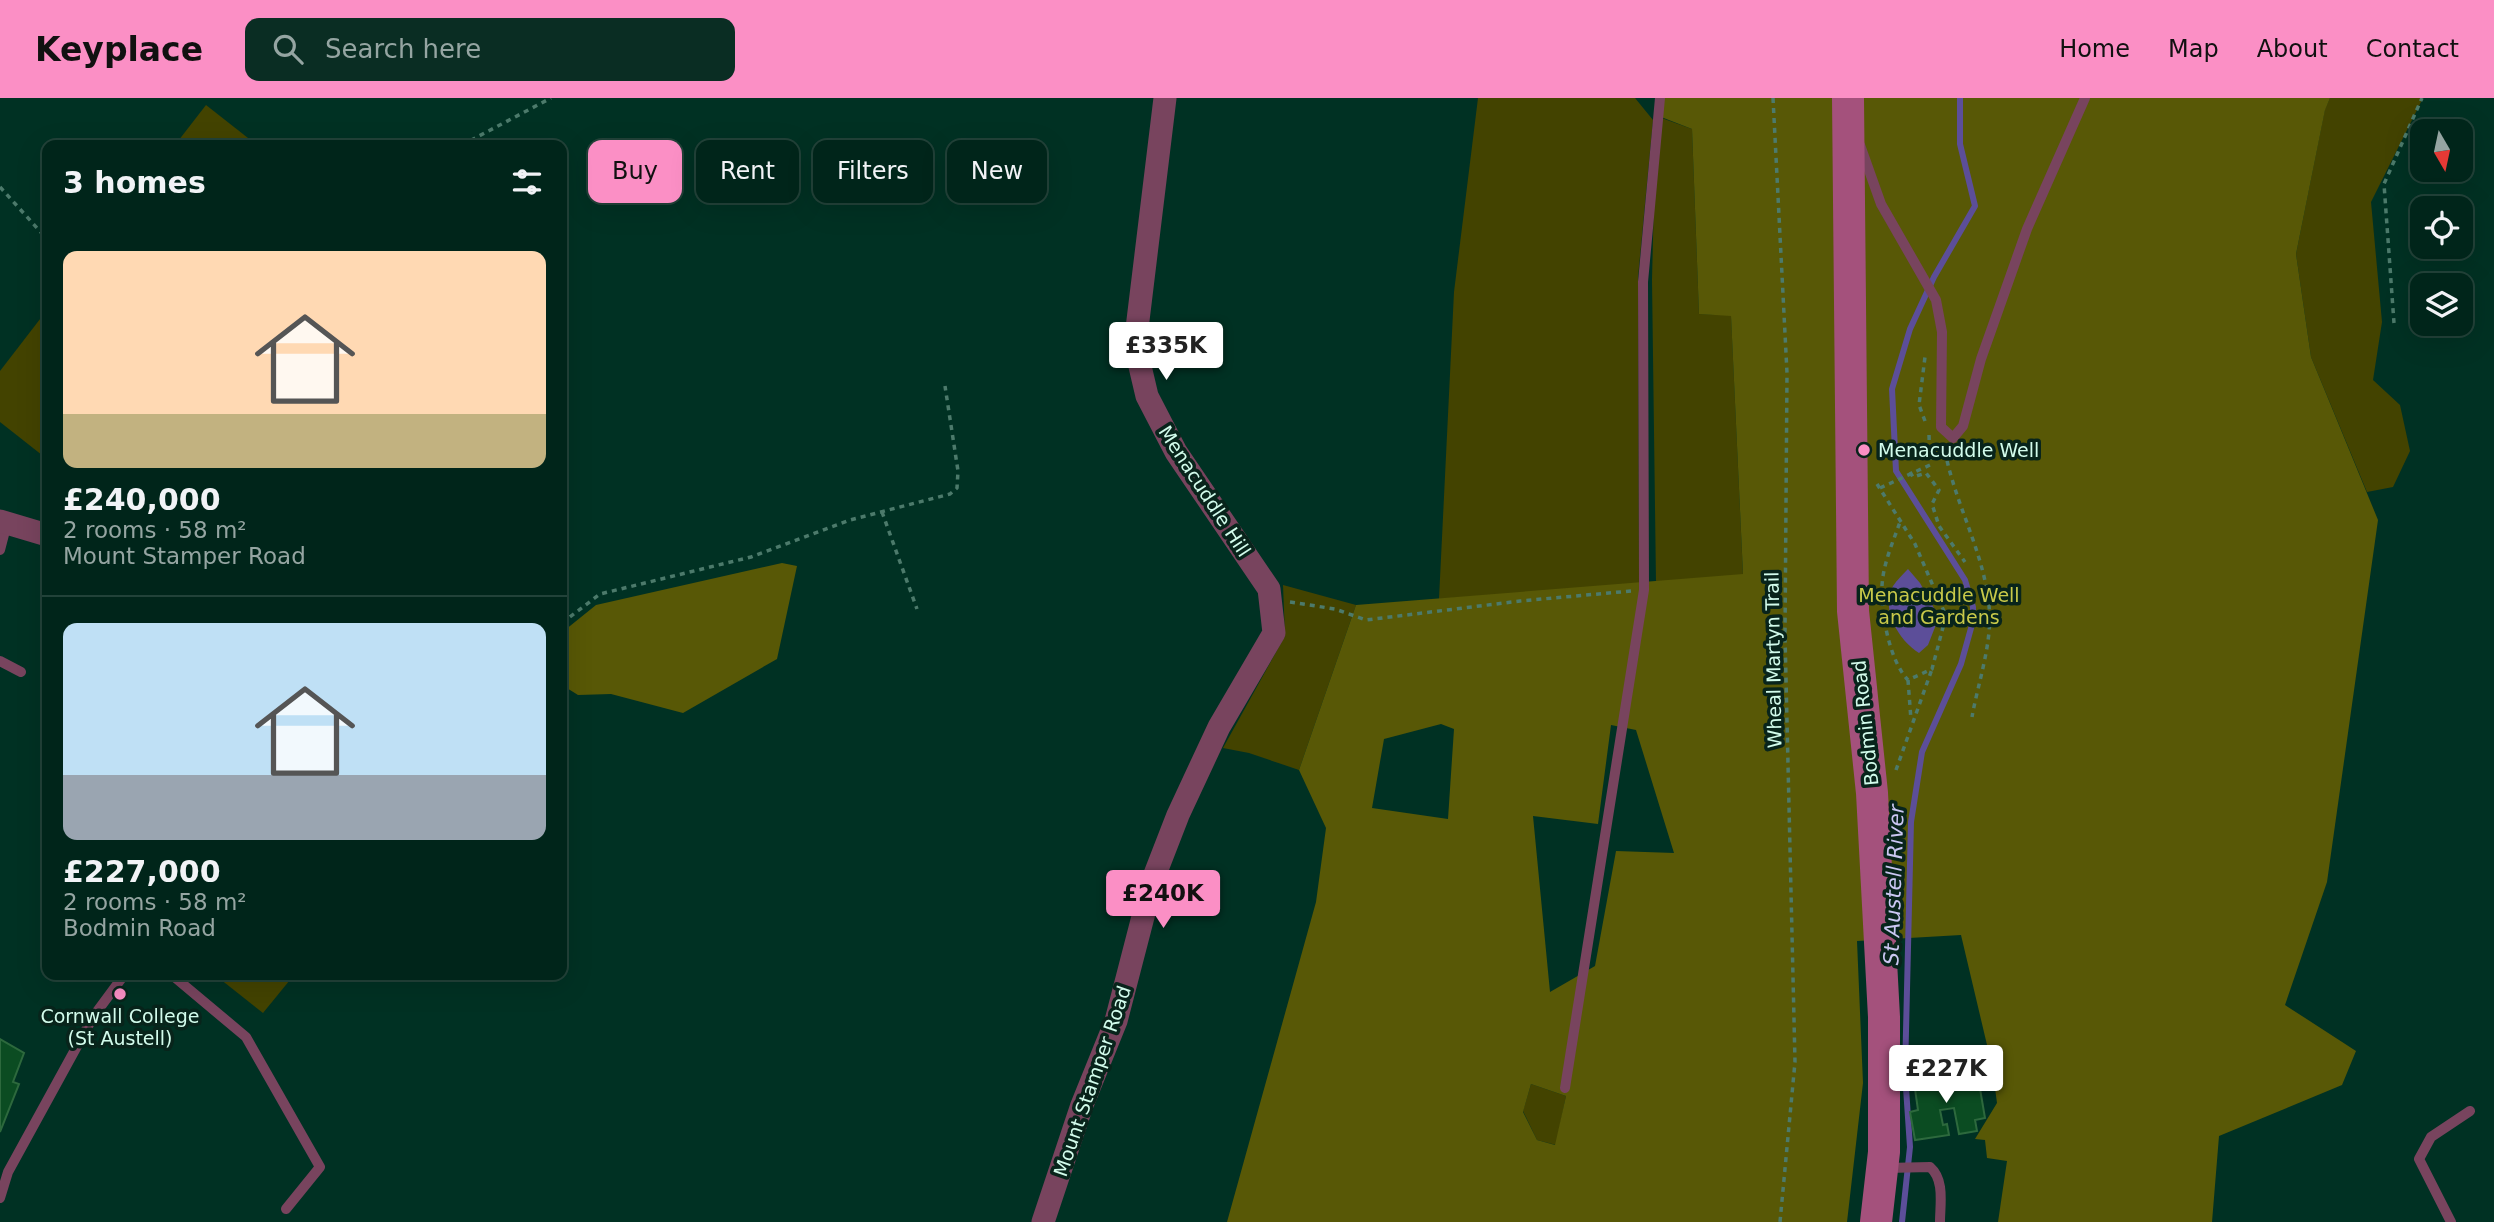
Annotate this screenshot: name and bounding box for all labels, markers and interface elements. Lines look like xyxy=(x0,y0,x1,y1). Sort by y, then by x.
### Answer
search box xyxy=(245,18,735,81)
text: Keyplace xyxy=(35,30,203,69)
icon: search xyxy=(269,30,307,68)
text: Search here xyxy=(325,34,481,64)
text: Home xyxy=(2059,35,2130,63)
text: Map xyxy=(2168,35,2219,63)
text: About xyxy=(2257,35,2328,63)
text: Contact xyxy=(2366,35,2459,63)
north arrow xyxy=(2410,119,2473,182)
map controls xyxy=(2410,119,2473,336)
chip: Buy xyxy=(588,140,682,203)
chip: Rent xyxy=(696,140,799,203)
chip: Filters xyxy=(813,140,933,203)
chip: New xyxy=(947,140,1047,203)
icon: filters xyxy=(508,163,546,201)
text: 3 homes xyxy=(63,165,206,200)
button: locate xyxy=(2410,196,2473,259)
button: layers xyxy=(2410,273,2473,336)
icon: home xyxy=(242,296,368,422)
pin: £335K xyxy=(1117,322,1215,382)
text: £335K xyxy=(1125,332,1207,358)
street label: Menacuddle Hill xyxy=(1155,421,1255,561)
place label: Menacuddle Well xyxy=(1878,439,2039,461)
marker: Menacuddle Well xyxy=(1856,442,1872,458)
text: £240,000 xyxy=(63,482,221,517)
text: 2 rooms · 58 m² xyxy=(63,517,247,543)
text: Mount Stamper Road xyxy=(63,543,306,569)
street label: Wheal Martyn Trail xyxy=(1760,571,1786,749)
park label: Menacuddle Well and Gardens xyxy=(1858,584,2020,628)
street label: Bodmin Road xyxy=(1847,659,1883,787)
icon: home xyxy=(242,668,368,794)
water label: St Austell River xyxy=(1879,803,1909,966)
text: £227,000 xyxy=(63,854,221,889)
pin: £240K xyxy=(1114,870,1212,930)
text: £240K xyxy=(1122,880,1204,906)
text: 2 rooms · 58 m² xyxy=(63,889,247,915)
text: Bodmin Road xyxy=(63,915,216,941)
street label: Mount Stamper Road xyxy=(1049,983,1135,1179)
marker: Cornwall College (St Austell) xyxy=(112,986,128,1002)
place label: Cornwall College (St Austell) xyxy=(40,1005,200,1049)
pin: £227K xyxy=(1897,1046,1995,1105)
text: £227K xyxy=(1905,1055,1987,1081)

